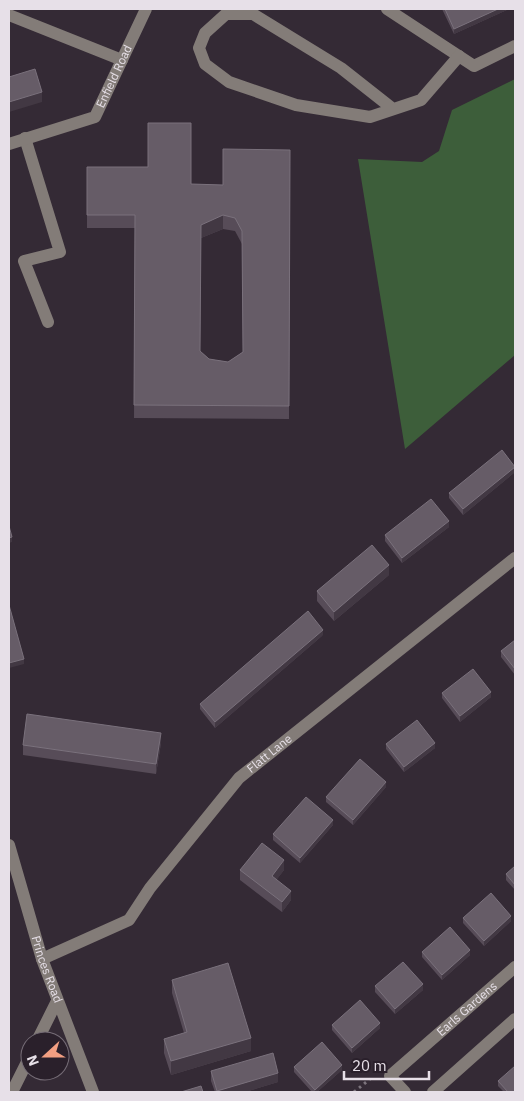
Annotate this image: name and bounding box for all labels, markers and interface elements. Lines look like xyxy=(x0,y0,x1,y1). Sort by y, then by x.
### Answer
street label: Enfield Road xyxy=(92,42,135,110)
street label: Flatt Lane xyxy=(244,731,295,776)
street label: Princes Road xyxy=(29,934,66,1005)
street label: Earls Gardens xyxy=(433,978,500,1039)
north arrow xyxy=(20,1031,70,1081)
scale bar xyxy=(344,1048,429,1080)
text: N xyxy=(23,1053,43,1069)
text: 20 m xyxy=(352,1056,387,1075)

